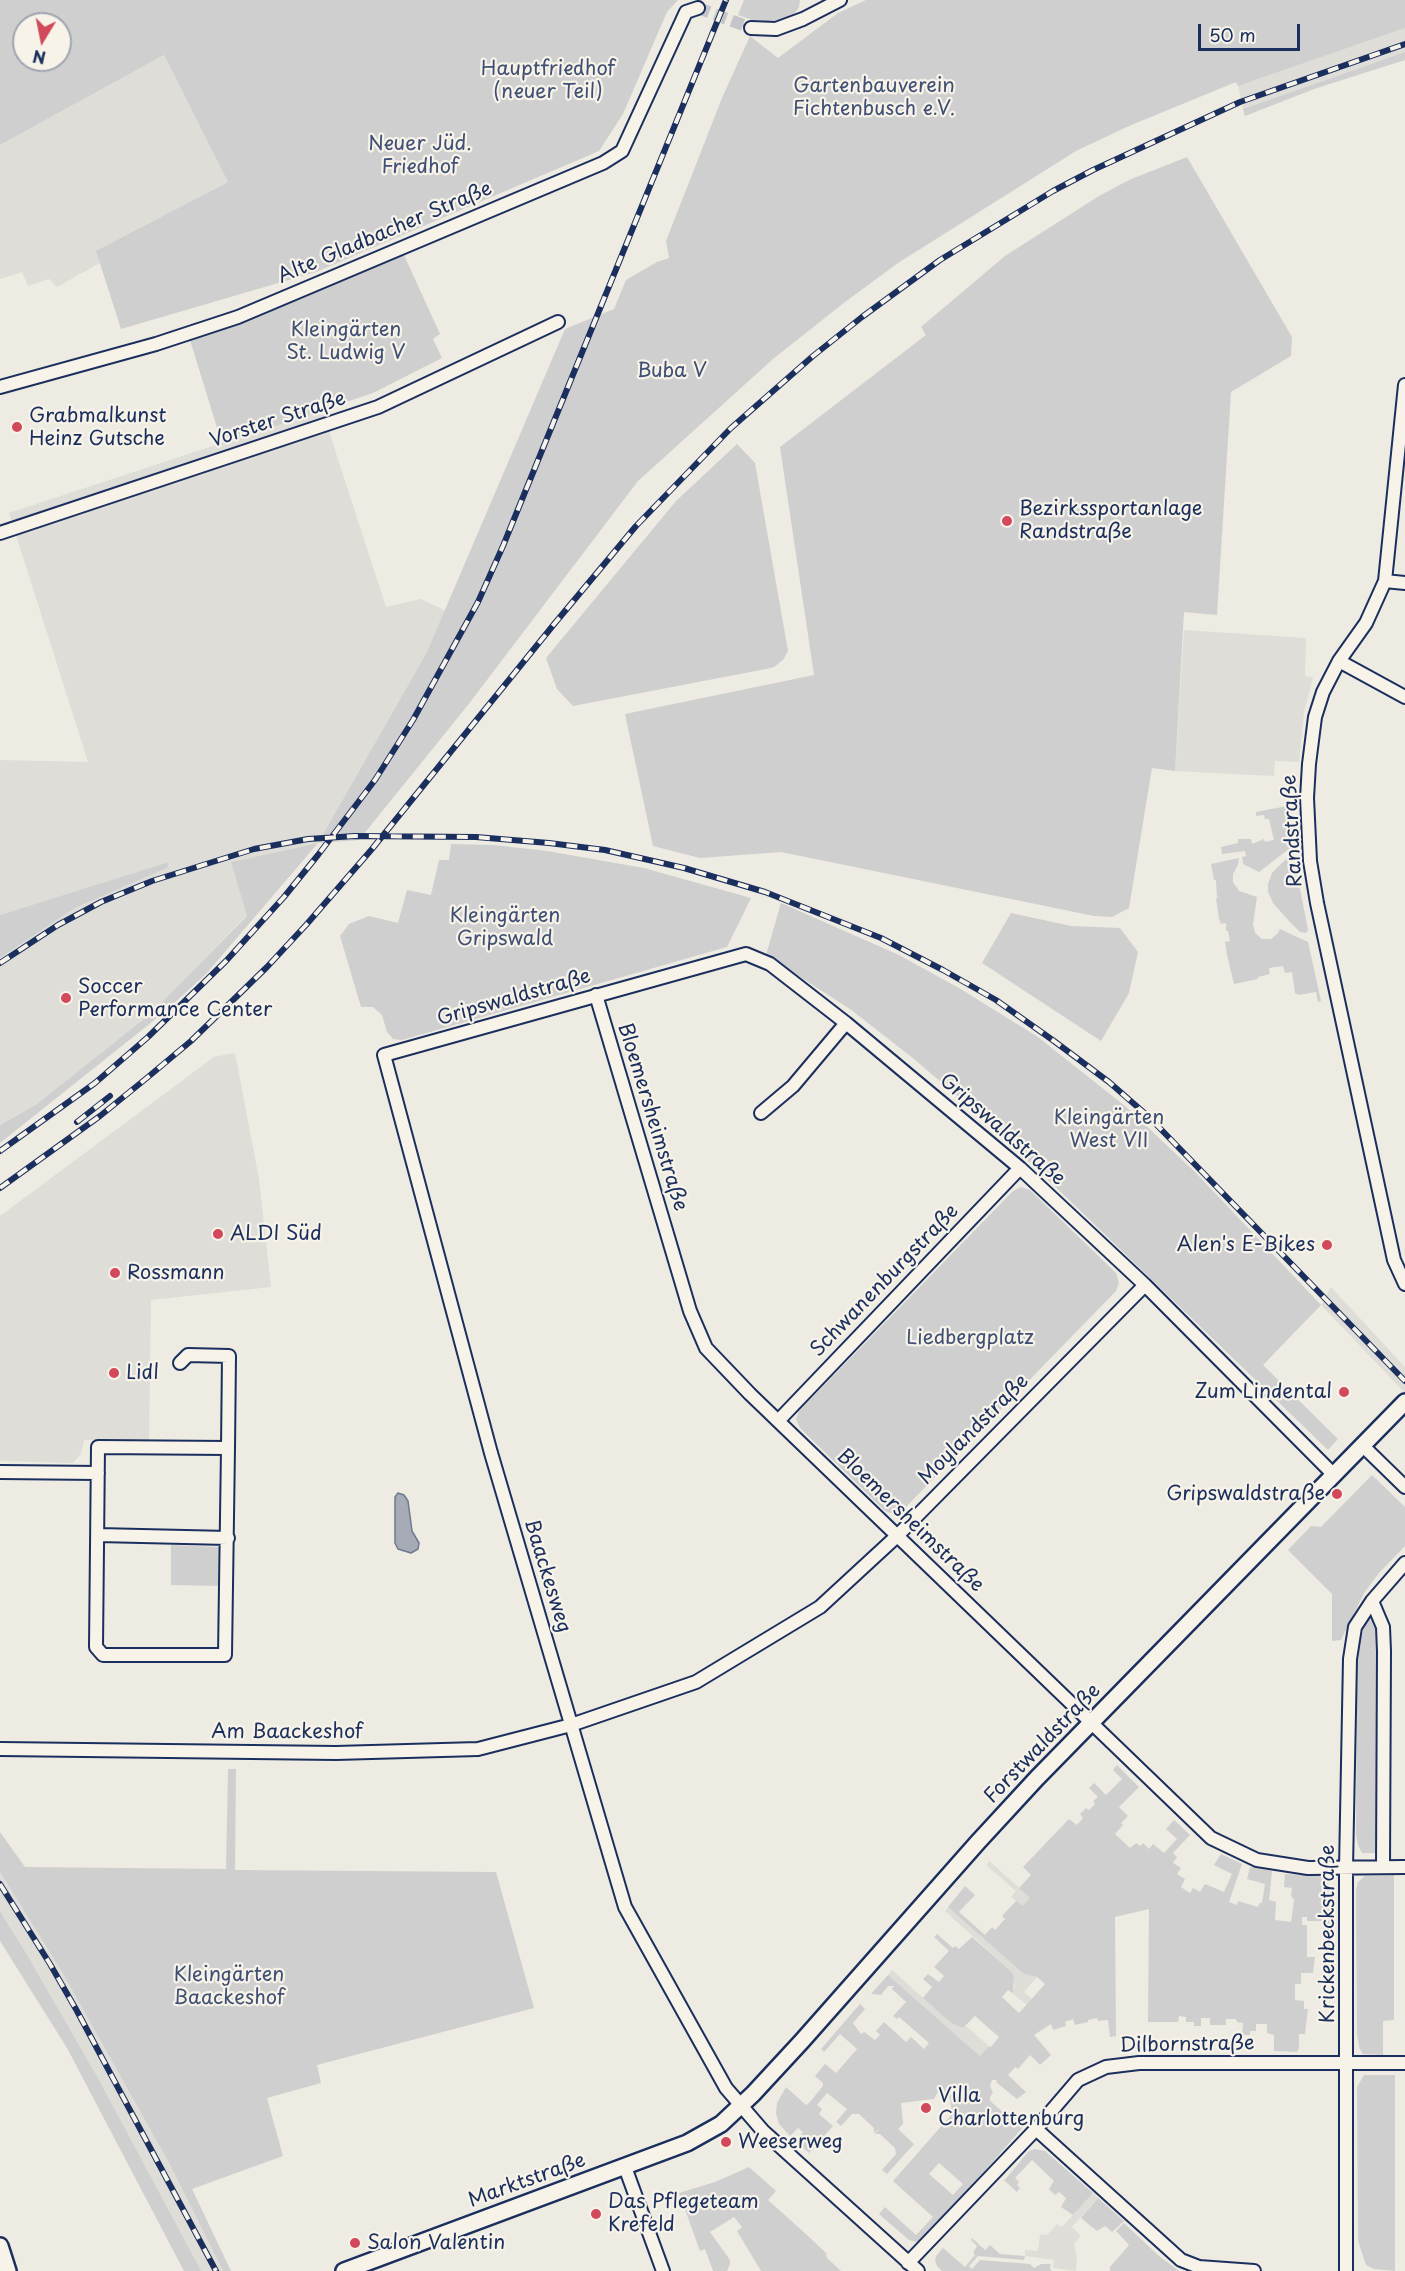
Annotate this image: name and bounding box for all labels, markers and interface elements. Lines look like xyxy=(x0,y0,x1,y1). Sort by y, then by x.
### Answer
north arrow xyxy=(12,12,72,72)
scale bar xyxy=(1201,12,1303,50)
text: 50 m xyxy=(1209,21,1256,48)
text: N xyxy=(31,45,48,71)
park label: Hauptfriedhof (neuer Teil) xyxy=(481,57,615,104)
park label: Gartenbauverein Fichtenbusch e.V. xyxy=(793,74,955,121)
park label: Neuer Jüd. Friedhof xyxy=(368,132,472,179)
street label: Alte Gladbacher Straße xyxy=(274,177,496,289)
park label: Kleingärten St. Ludwig V xyxy=(286,318,406,365)
park label: Buba V xyxy=(637,359,707,383)
street label: Vorster Straße xyxy=(207,387,349,453)
place label: Grabmalkunst Heinz Gutsche xyxy=(29,404,166,451)
marker: Grabmalkunst Heinz Gutsche xyxy=(10,420,24,434)
place label: Bezirkssportanlage Randstraße xyxy=(1019,497,1202,544)
marker: Bezirkssportanlage Randstraße xyxy=(1000,514,1014,528)
street label: Randstraße xyxy=(1278,774,1308,888)
park label: Kleingärten Gripswald xyxy=(450,904,560,951)
street label: Gripswaldstraße xyxy=(434,965,594,1031)
place label: Soccer Performance Center xyxy=(78,975,272,1022)
marker: Soccer Performance Center xyxy=(59,991,73,1005)
street label: Bloemersheimstraße xyxy=(612,1020,692,1214)
street label: Gripswaldstraße xyxy=(934,1069,1070,1191)
park label: Kleingärten West VII xyxy=(1054,1106,1164,1153)
street label: Schwanenburgstraße xyxy=(806,1200,964,1362)
place label: ALDI Süd xyxy=(230,1222,322,1246)
marker: ALDI Süd xyxy=(211,1227,225,1241)
place label: Alen's E-Bikes xyxy=(1177,1233,1315,1257)
marker: Alen's E-Bikes xyxy=(1320,1238,1334,1252)
place label: Rossmann xyxy=(127,1261,225,1285)
marker: Rossmann xyxy=(108,1266,122,1280)
park label: Liedbergplatz xyxy=(906,1326,1034,1350)
place label: Lidl xyxy=(126,1361,159,1385)
marker: Lidl xyxy=(107,1366,121,1380)
street label: Moylandstraße xyxy=(914,1370,1034,1490)
place label: Zum Lindental xyxy=(1194,1380,1332,1404)
marker: Zum Lindental xyxy=(1337,1385,1351,1399)
street label: Bloemersheimstraße xyxy=(831,1444,989,1598)
place label: Gripswaldstraße xyxy=(1166,1482,1325,1506)
marker: Gripswaldstraße xyxy=(1330,1487,1344,1501)
street label: Baackesweg xyxy=(518,1516,576,1636)
street label: Forstwaldstraße xyxy=(980,1679,1106,1809)
street label: Am Baackeshof xyxy=(211,1720,363,1744)
street label: Krickenbeckstraße xyxy=(1316,1845,1340,2023)
park label: Kleingärten Baackeshof xyxy=(173,1963,285,2010)
street label: Dilbornstraße xyxy=(1119,2032,1255,2058)
place label: Villa Charlottenburg xyxy=(938,2084,1084,2131)
marker: Villa Charlottenburg xyxy=(919,2101,933,2115)
place label: Weeserweg xyxy=(738,2130,843,2154)
marker: Weeserweg xyxy=(719,2135,733,2149)
street label: Marktstraße xyxy=(465,2149,589,2213)
place label: Das Pflegeteam Krefeld xyxy=(608,2190,759,2237)
marker: Das Pflegeteam Krefeld xyxy=(589,2207,603,2221)
place label: Salon Valentin xyxy=(367,2231,505,2255)
marker: Salon Valentin xyxy=(348,2236,362,2250)

